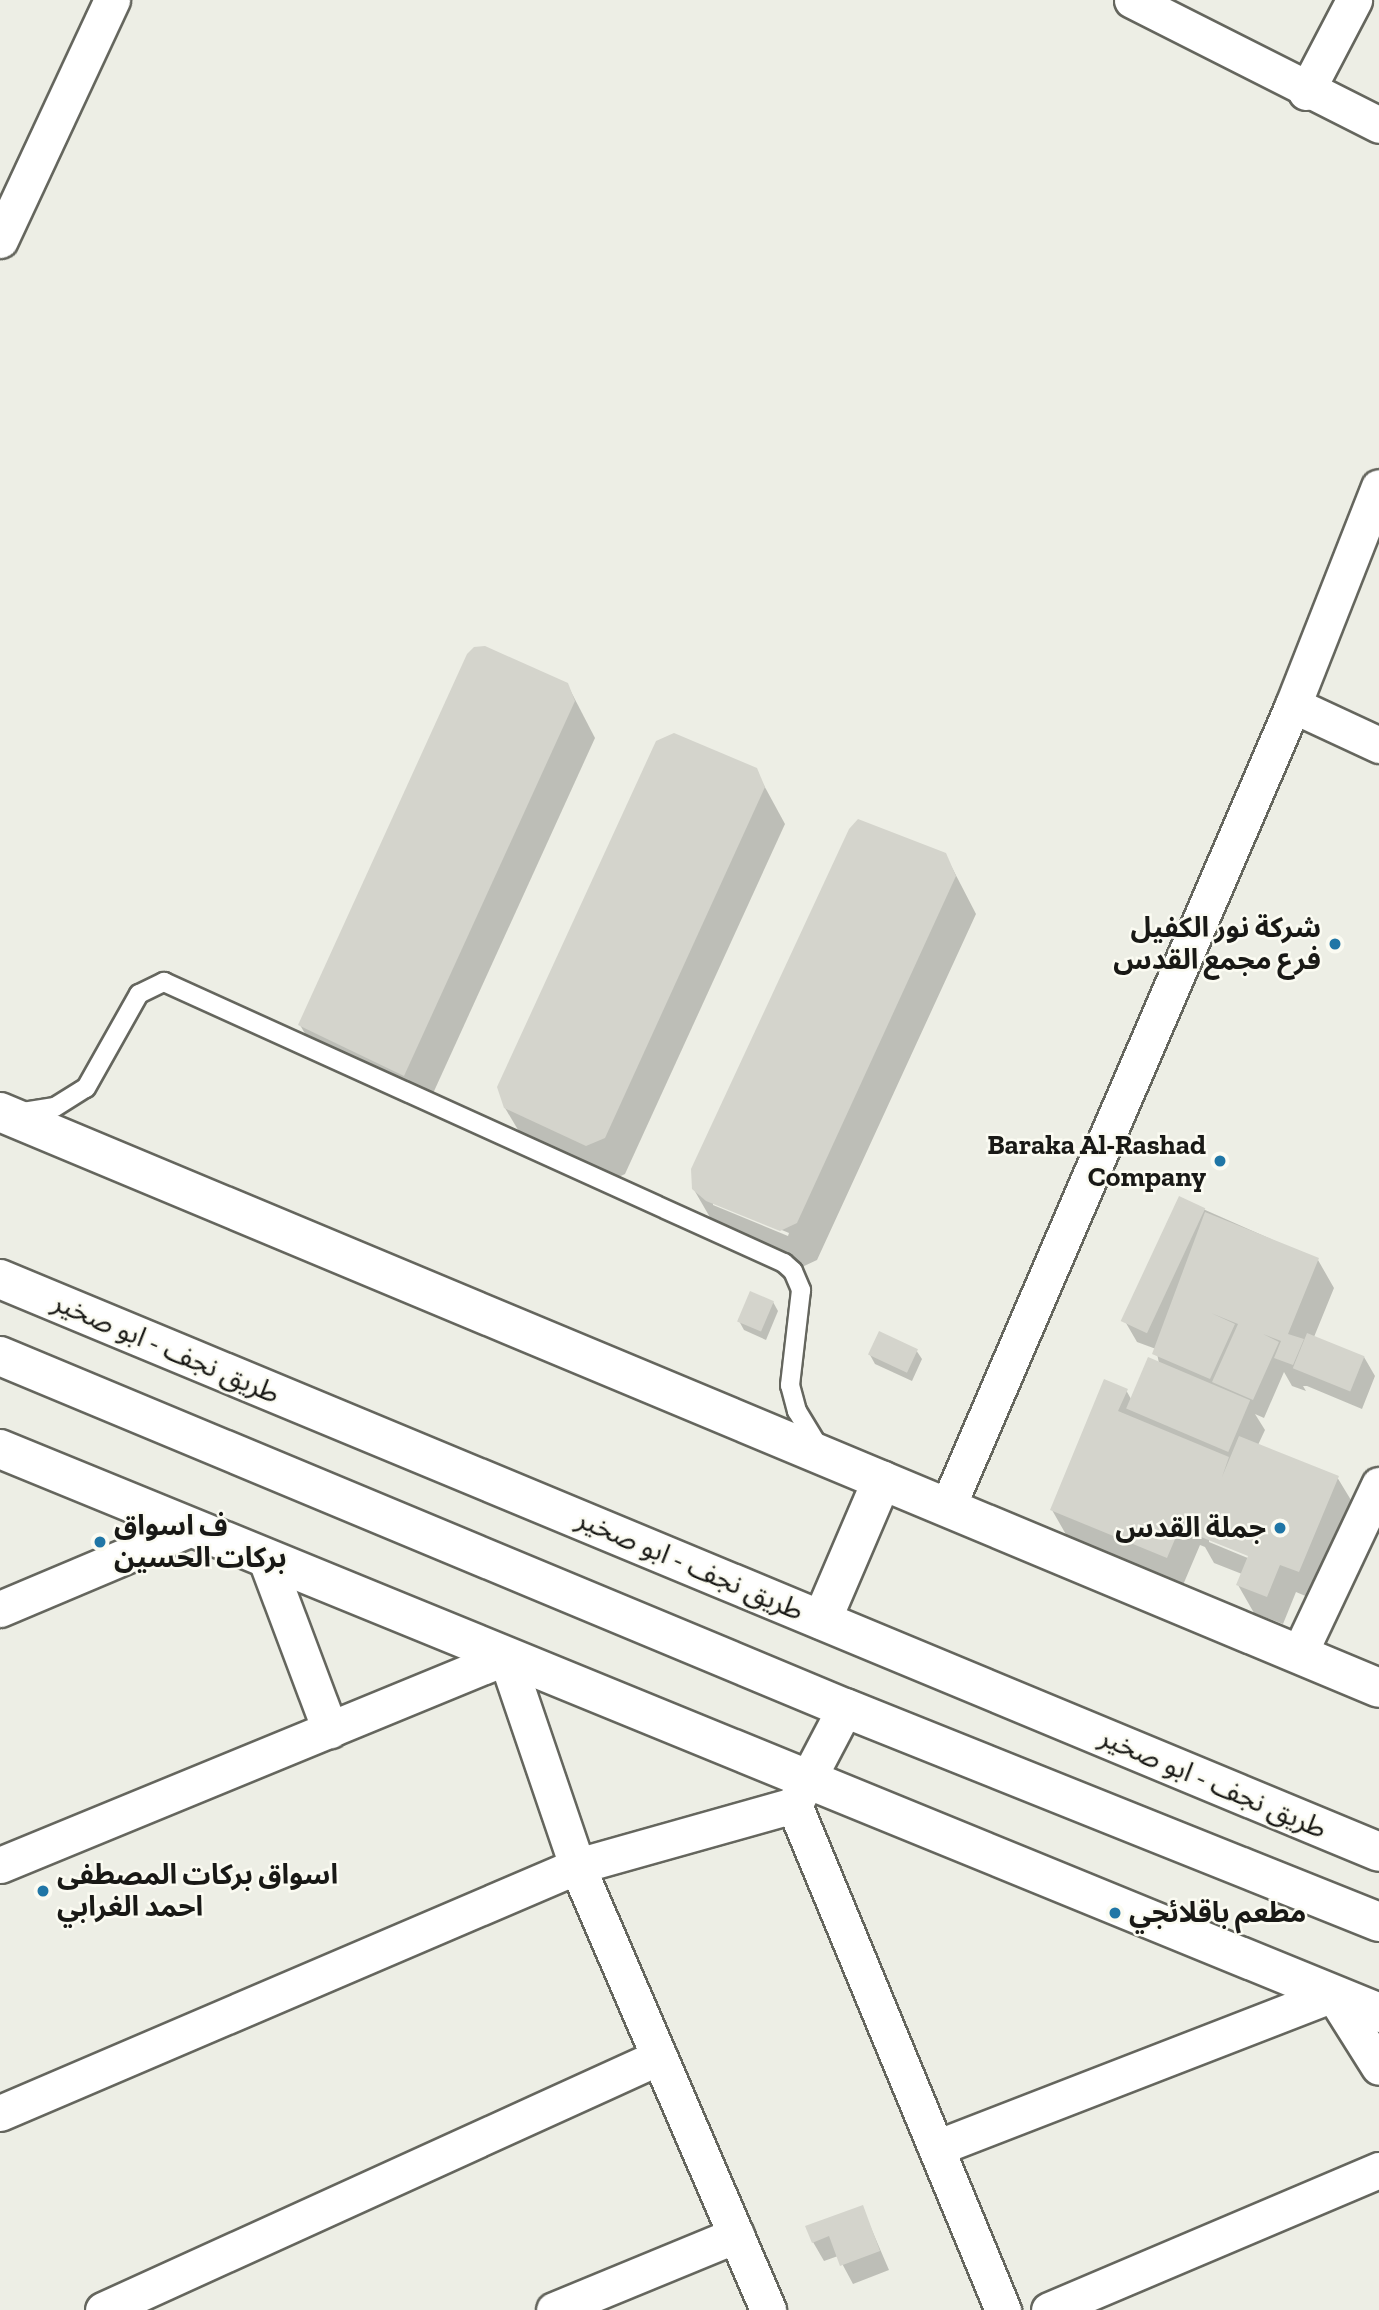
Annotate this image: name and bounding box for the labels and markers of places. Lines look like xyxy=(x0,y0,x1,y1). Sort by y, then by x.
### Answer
place label: شركة نور الكفيل فرع مجمع القدس xyxy=(1113,911,1321,977)
marker: شركة نور الكفيل فرع مجمع القدس xyxy=(1327,936,1343,952)
place label: Baraka Al-Rashad Company xyxy=(986,1128,1206,1194)
marker: Baraka Al-Rashad Company xyxy=(1212,1153,1228,1169)
place label: ف اسواق بركات الحسين xyxy=(114,1509,287,1575)
place label: جملة القدس xyxy=(1115,1511,1266,1545)
marker: جملة القدس xyxy=(1272,1520,1288,1536)
marker: ف اسواق بركات الحسين xyxy=(92,1534,108,1550)
place label: اسواق بركات المصطفى احمد الغرابي xyxy=(57,1858,338,1924)
marker: اسواق بركات المصطفى احمد الغرابي xyxy=(35,1883,51,1899)
place label: مطعم باقلائجي xyxy=(1129,1896,1306,1930)
marker: مطعم باقلائجي xyxy=(1107,1905,1123,1921)

